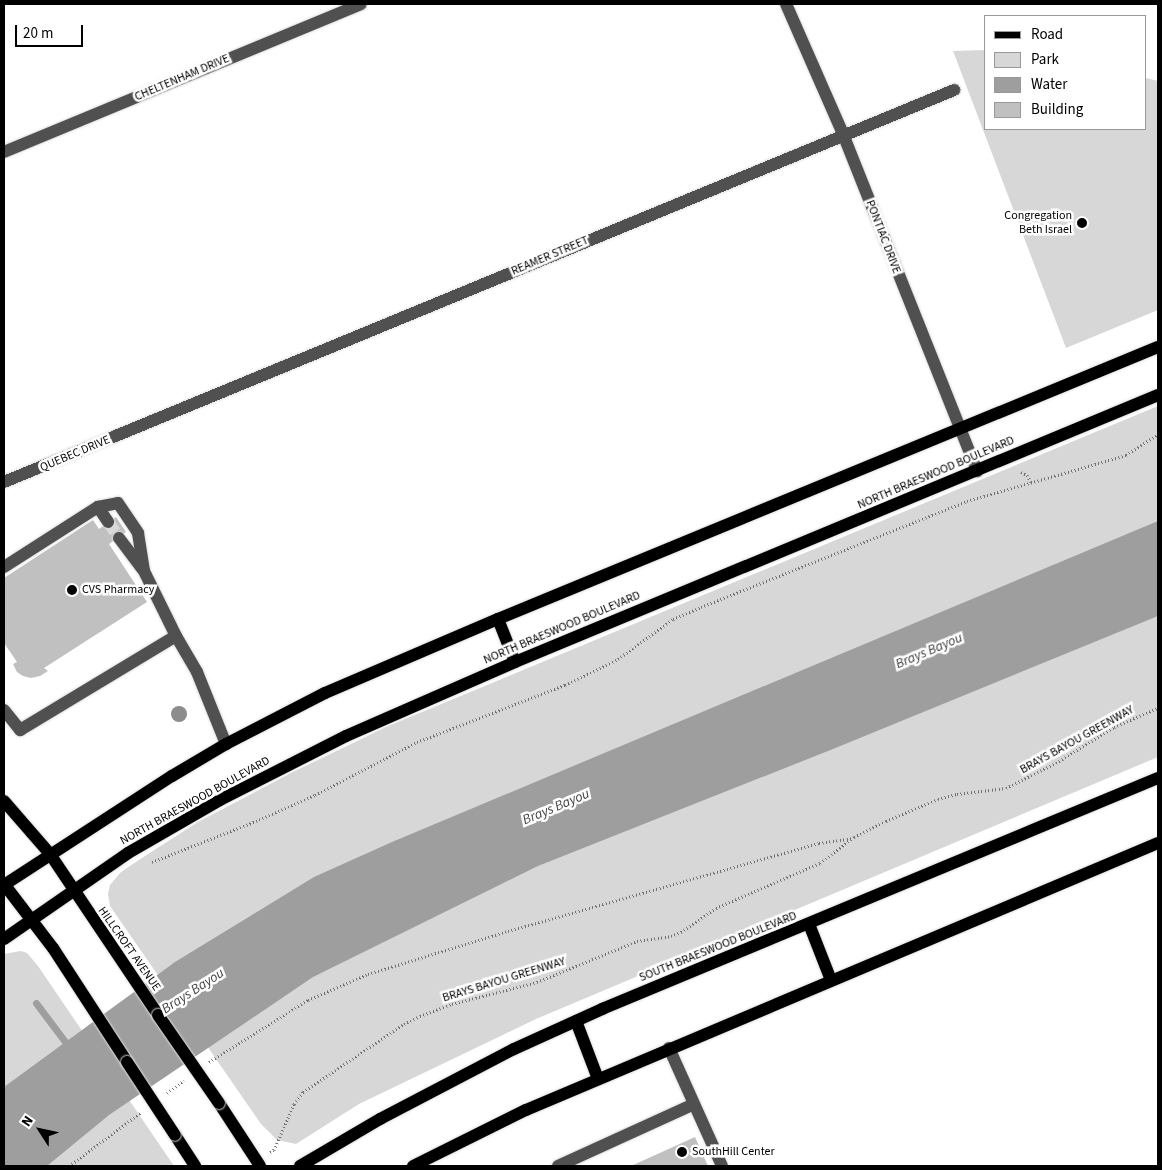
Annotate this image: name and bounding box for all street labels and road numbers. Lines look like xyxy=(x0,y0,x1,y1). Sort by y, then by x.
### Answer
street label: CHELTENHAM DRIVE xyxy=(133,52,231,104)
street label: PONTIAC DRIVE xyxy=(862,198,904,276)
street label: REAMER STREET xyxy=(509,233,591,279)
street label: QUEBEC DRIVE xyxy=(38,433,112,475)
street label: NORTH BRAESWOOD BOULEVARD xyxy=(855,433,1017,513)
street label: NORTH BRAESWOOD BOULEVARD xyxy=(481,588,643,668)
street label: BRAYS BAYOU GREENWAY xyxy=(1018,703,1136,777)
street label: NORTH BRAESWOOD BOULEVARD xyxy=(118,754,272,848)
street label: HILLCROFT AVENUE xyxy=(95,904,163,994)
street label: SOUTH BRAESWOOD BOULEVARD xyxy=(637,909,799,985)
street label: BRAYS BAYOU GREENWAY xyxy=(441,954,567,1006)

